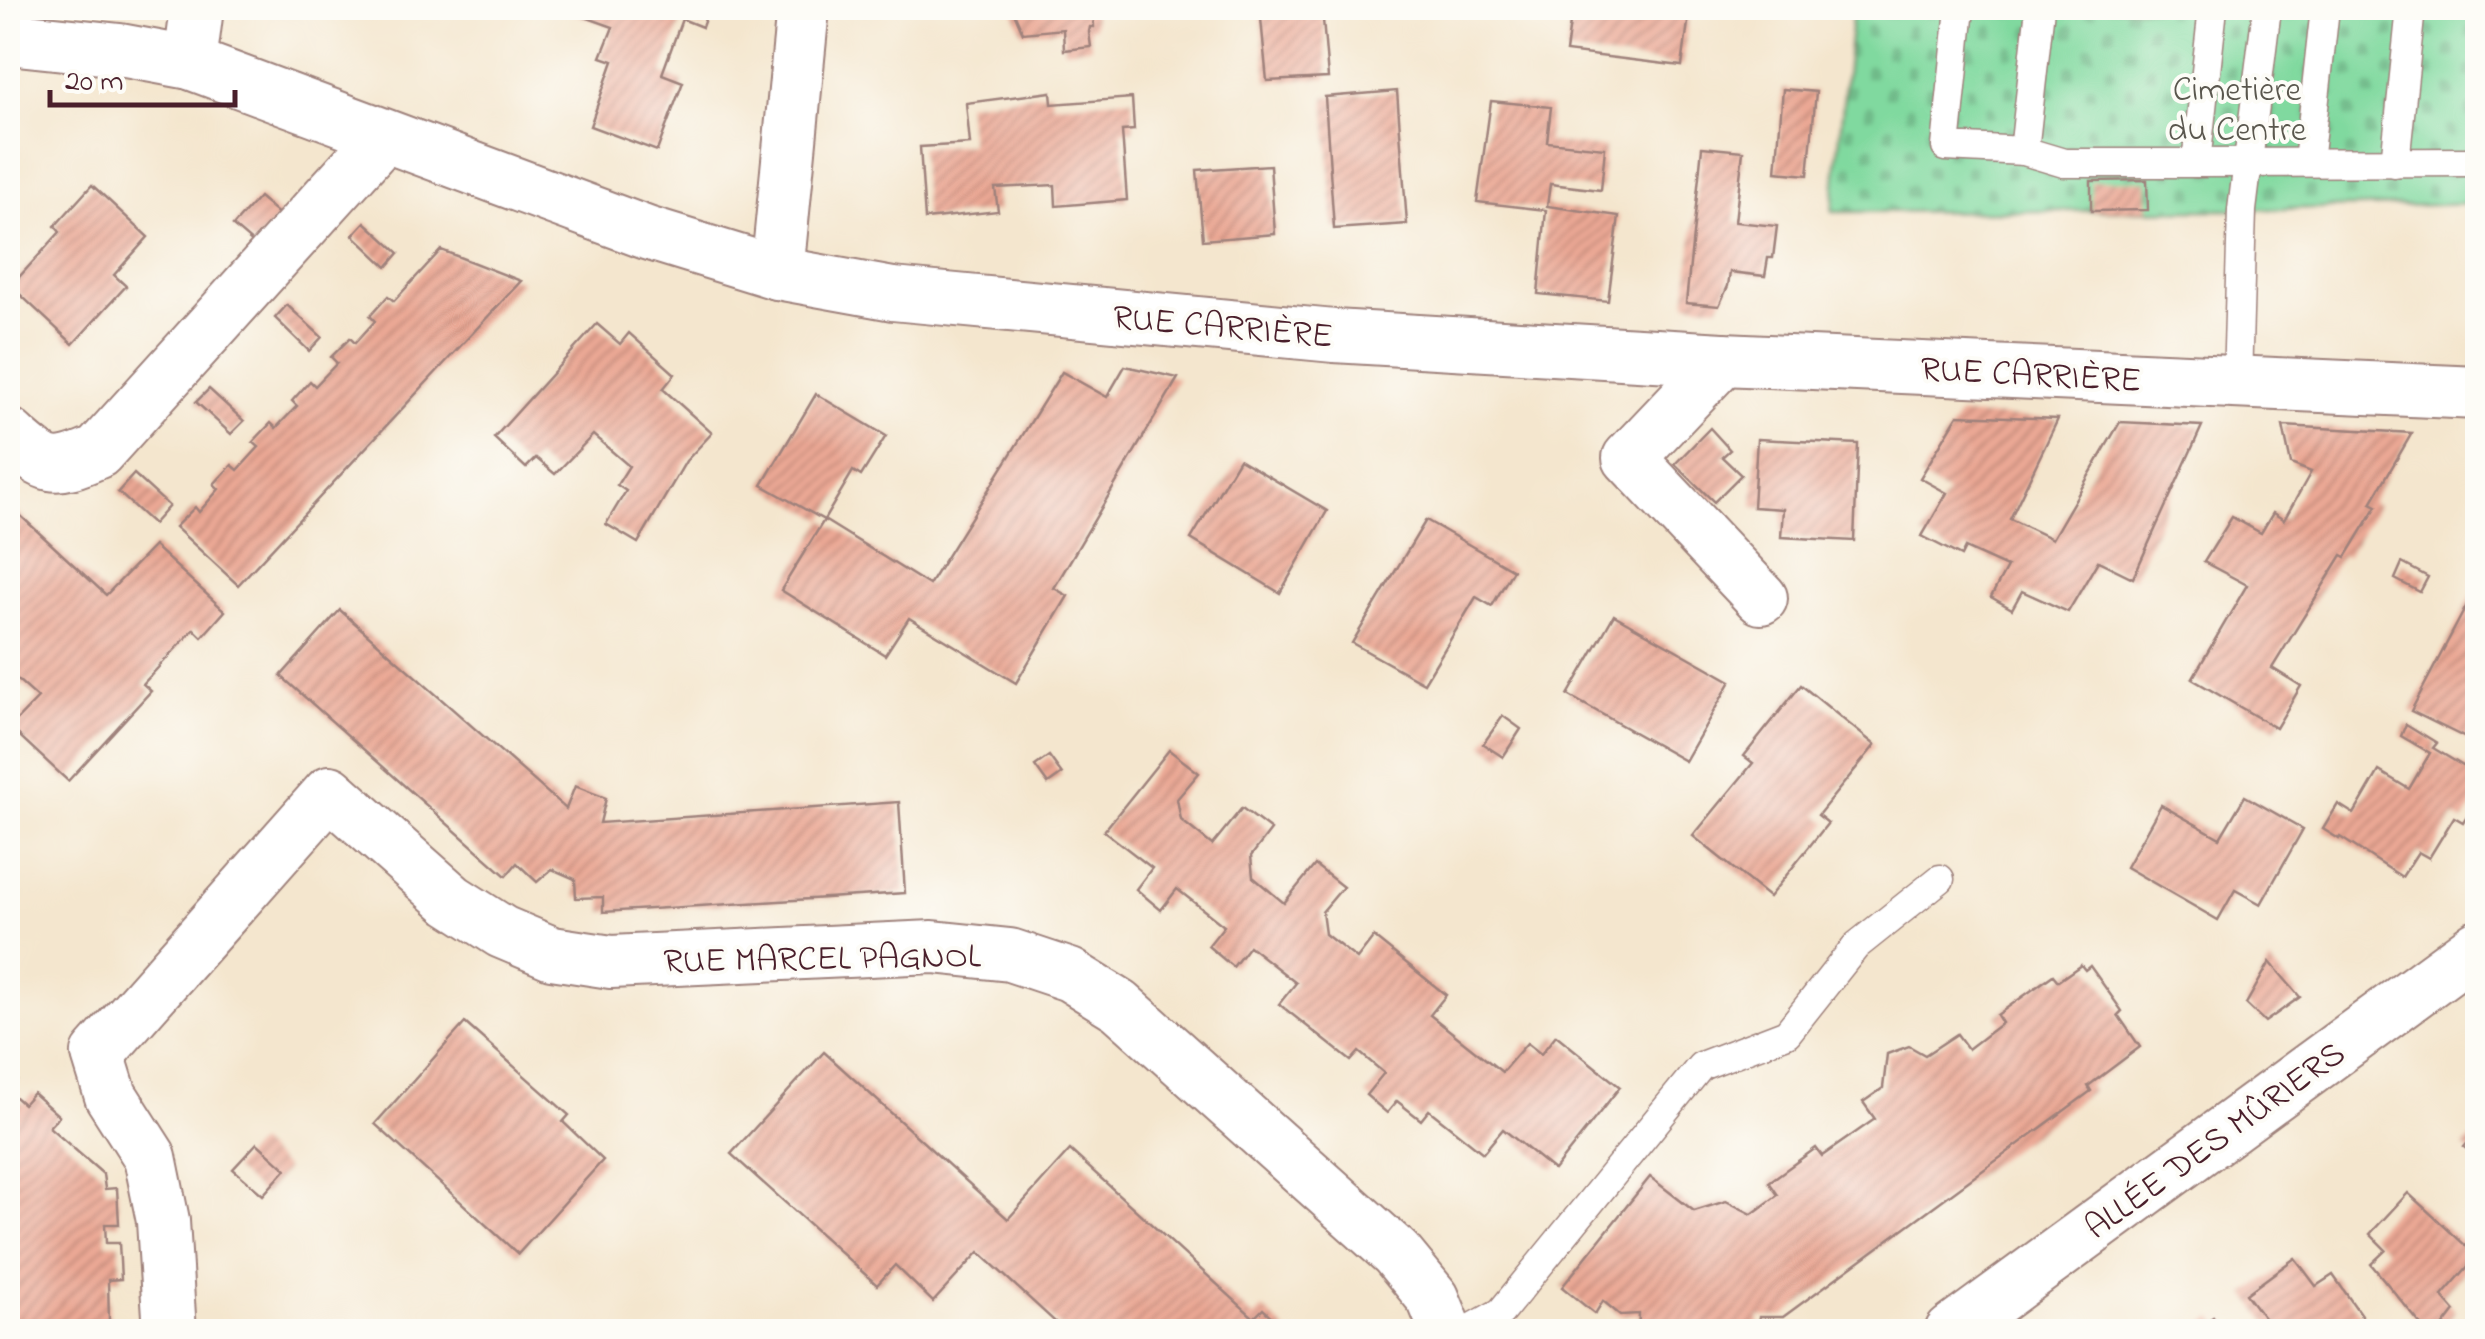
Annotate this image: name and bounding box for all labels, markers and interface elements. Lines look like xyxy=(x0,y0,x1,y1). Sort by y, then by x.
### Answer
scale bar xyxy=(50,45,235,107)
text: 20 m xyxy=(65,61,124,105)
park label: Cimetière du Centre xyxy=(2168,66,2307,157)
street label: RUE CARRIÈRE xyxy=(1110,293,1335,364)
street label: RUE CARRIÈRE xyxy=(1919,345,2142,408)
street label: RUE MARCEL PAGNOL xyxy=(663,932,981,989)
street label: ALLÉE DES MÛRIERS xyxy=(2075,1030,2357,1254)

